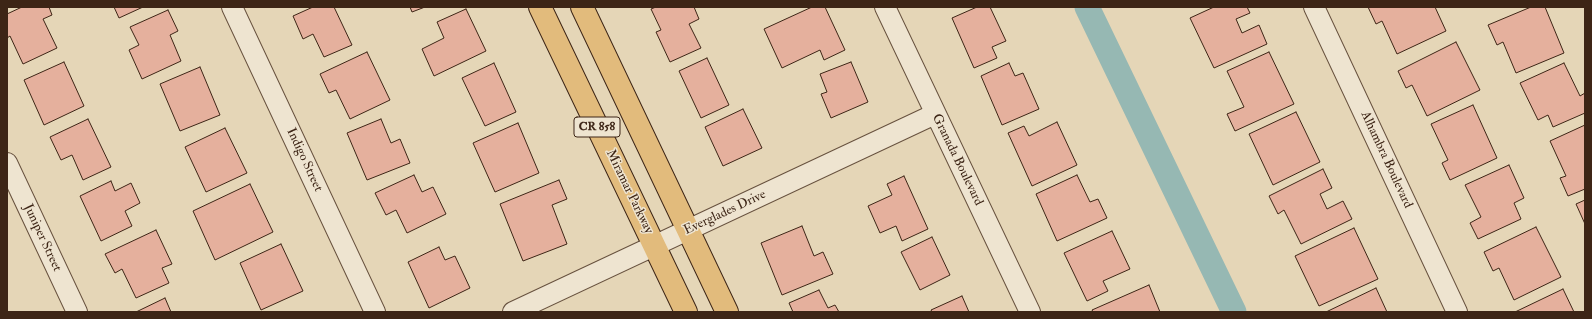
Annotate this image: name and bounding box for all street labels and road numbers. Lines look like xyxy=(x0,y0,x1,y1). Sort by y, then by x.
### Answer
street label: Alhambra Boulevard xyxy=(1357,109,1415,211)
street label: Granada Boulevard xyxy=(928,112,986,208)
road number: CR 858 xyxy=(574,117,620,137)
street label: Indigo Street xyxy=(282,126,326,194)
street label: Miramar Parkway xyxy=(602,147,656,237)
street label: Everglades Drive xyxy=(682,187,768,239)
street label: Juniper Street xyxy=(20,202,64,274)

